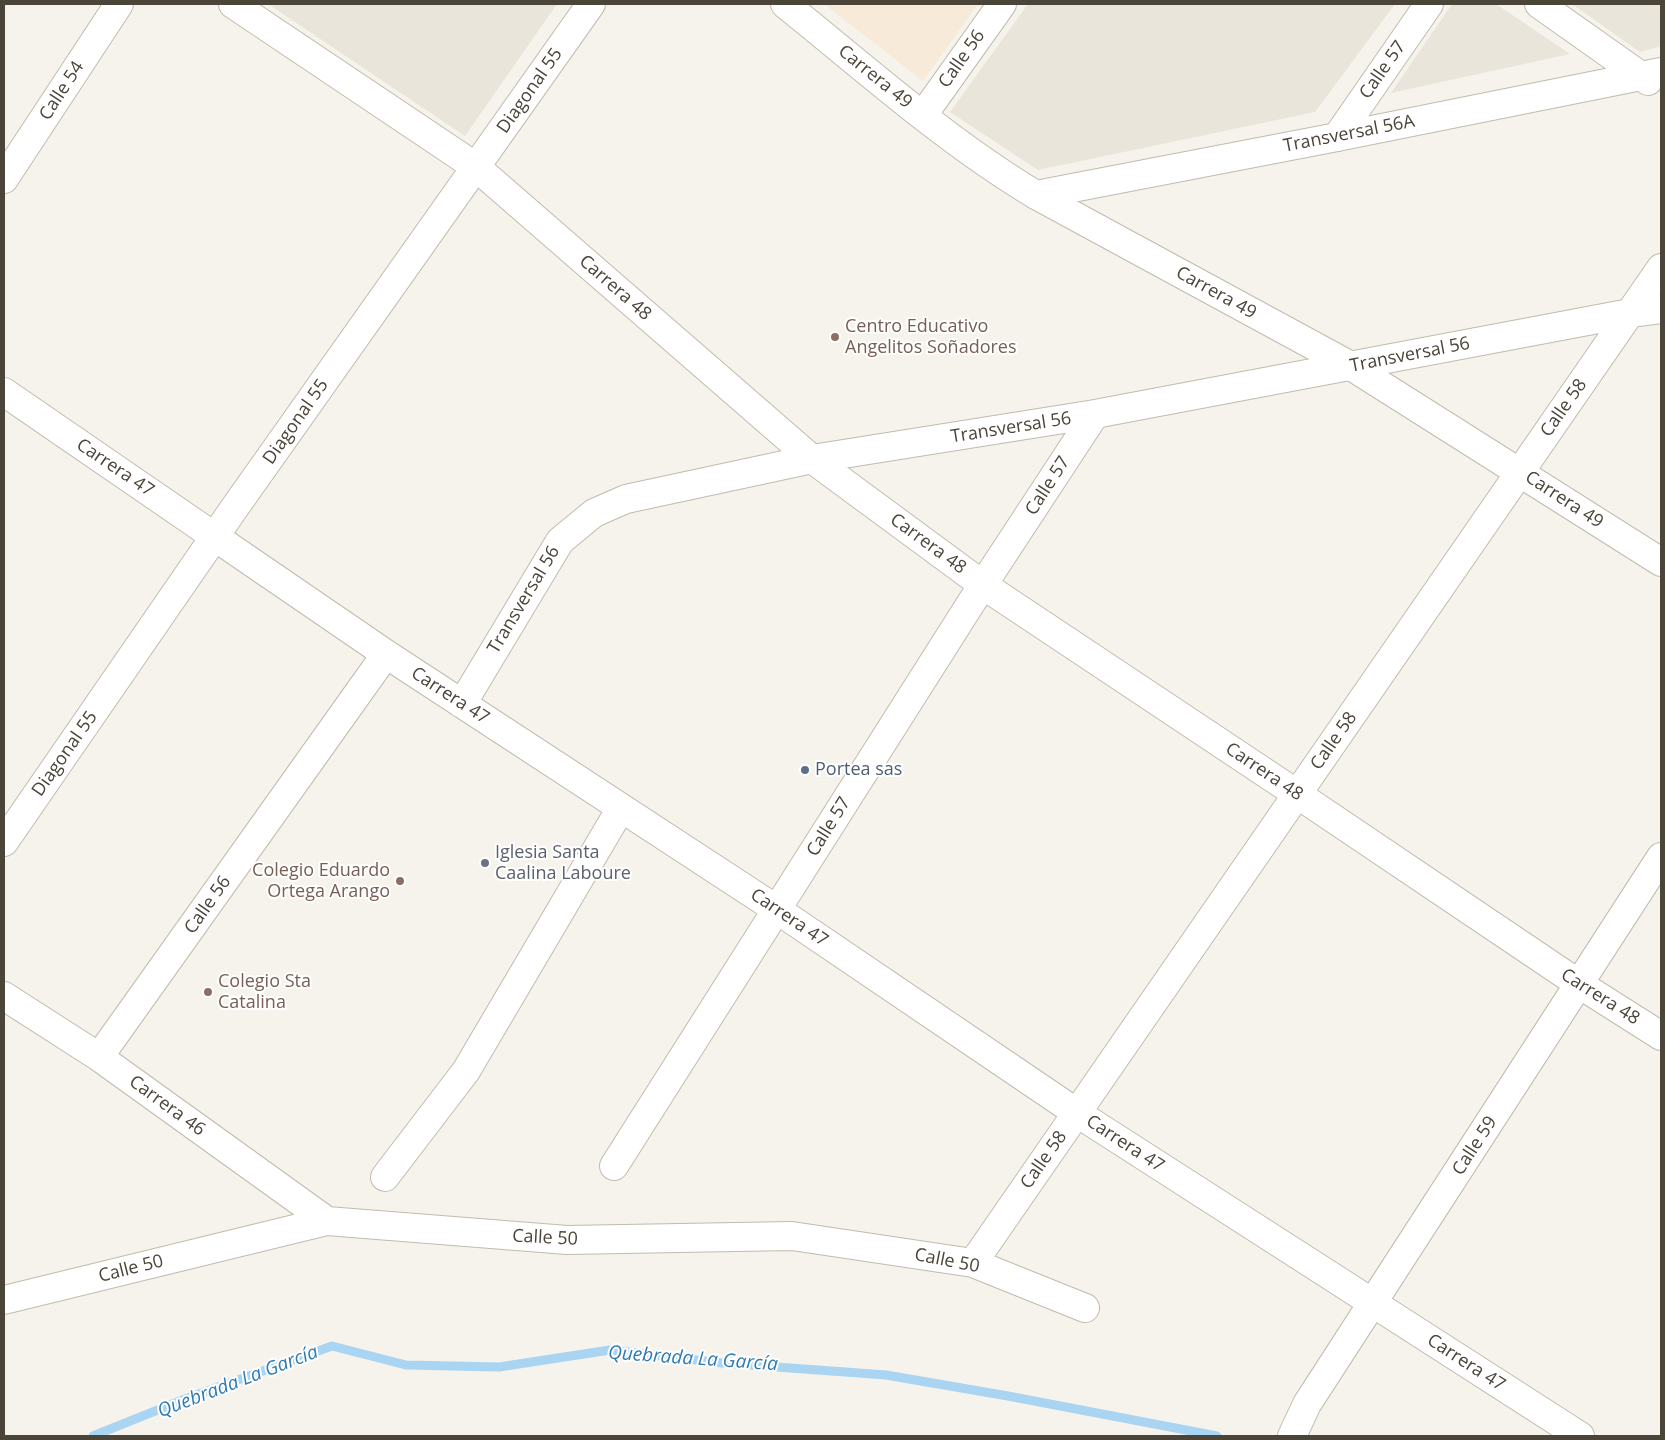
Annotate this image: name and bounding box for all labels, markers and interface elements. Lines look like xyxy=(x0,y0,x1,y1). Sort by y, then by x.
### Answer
street label: Calle 56 xyxy=(934,26,990,92)
street label: Calle 57 xyxy=(1355,37,1411,103)
street label: Carrera 49 xyxy=(834,41,916,113)
street label: Diagonal 55 xyxy=(493,44,567,138)
street label: Calle 54 xyxy=(35,58,89,124)
street label: Transversal 56A xyxy=(1282,111,1416,157)
street label: Carrera 48 xyxy=(574,251,656,325)
street label: Carrera 49 xyxy=(1172,262,1260,324)
place label: Centro Educativo Angelitos Soñadores xyxy=(845,316,1017,358)
marker: Centro Educativo Angelitos Soñadores xyxy=(829,331,841,343)
street label: Transversal 56 xyxy=(1348,333,1472,377)
street label: Diagonal 55 xyxy=(259,375,333,469)
street label: Calle 58 xyxy=(1536,375,1592,441)
street label: Transversal 56 xyxy=(949,408,1073,448)
street label: Carrera 47 xyxy=(72,434,158,502)
street label: Calle 57 xyxy=(1021,453,1075,519)
street label: Carrera 49 xyxy=(1521,467,1607,533)
street label: Carrera 48 xyxy=(886,509,970,579)
street label: Transversal 56 xyxy=(483,542,565,658)
street label: Carrera 47 xyxy=(407,663,493,729)
street label: Diagonal 55 xyxy=(28,707,102,801)
street label: Calle 58 xyxy=(1306,708,1362,774)
street label: Carrera 48 xyxy=(1221,738,1307,806)
place label: Portea sas xyxy=(815,759,902,781)
marker: Portea sas xyxy=(799,764,811,776)
street label: Calle 57 xyxy=(802,793,856,861)
place label: Iglesia Santa Caalina Laboure xyxy=(495,842,631,884)
marker: Iglesia Santa Caalina Laboure xyxy=(479,857,491,869)
place label: Colegio Eduardo Ortega Arango xyxy=(252,860,390,902)
street label: Calle 56 xyxy=(180,872,236,938)
marker: Colegio Eduardo Ortega Arango xyxy=(394,875,406,887)
street label: Carrera 47 xyxy=(746,884,832,952)
street label: Carrera 48 xyxy=(1557,964,1643,1030)
place label: Colegio Sta Catalina xyxy=(218,971,311,1014)
marker: Colegio Sta Catalina xyxy=(202,986,214,998)
street label: Carrera 46 xyxy=(125,1071,209,1141)
street label: Carrera 47 xyxy=(1082,1111,1168,1177)
street label: Calle 59 xyxy=(1448,1113,1502,1179)
street label: Calle 58 xyxy=(1016,1127,1072,1193)
street label: Calle 50 xyxy=(512,1225,578,1251)
street label: Calle 50 xyxy=(913,1244,981,1278)
street label: Calle 50 xyxy=(96,1251,166,1287)
street label: Carrera 47 xyxy=(1423,1330,1509,1396)
water label: Quebrada La García xyxy=(155,1341,321,1423)
water label: Quebrada La García xyxy=(607,1342,779,1376)

